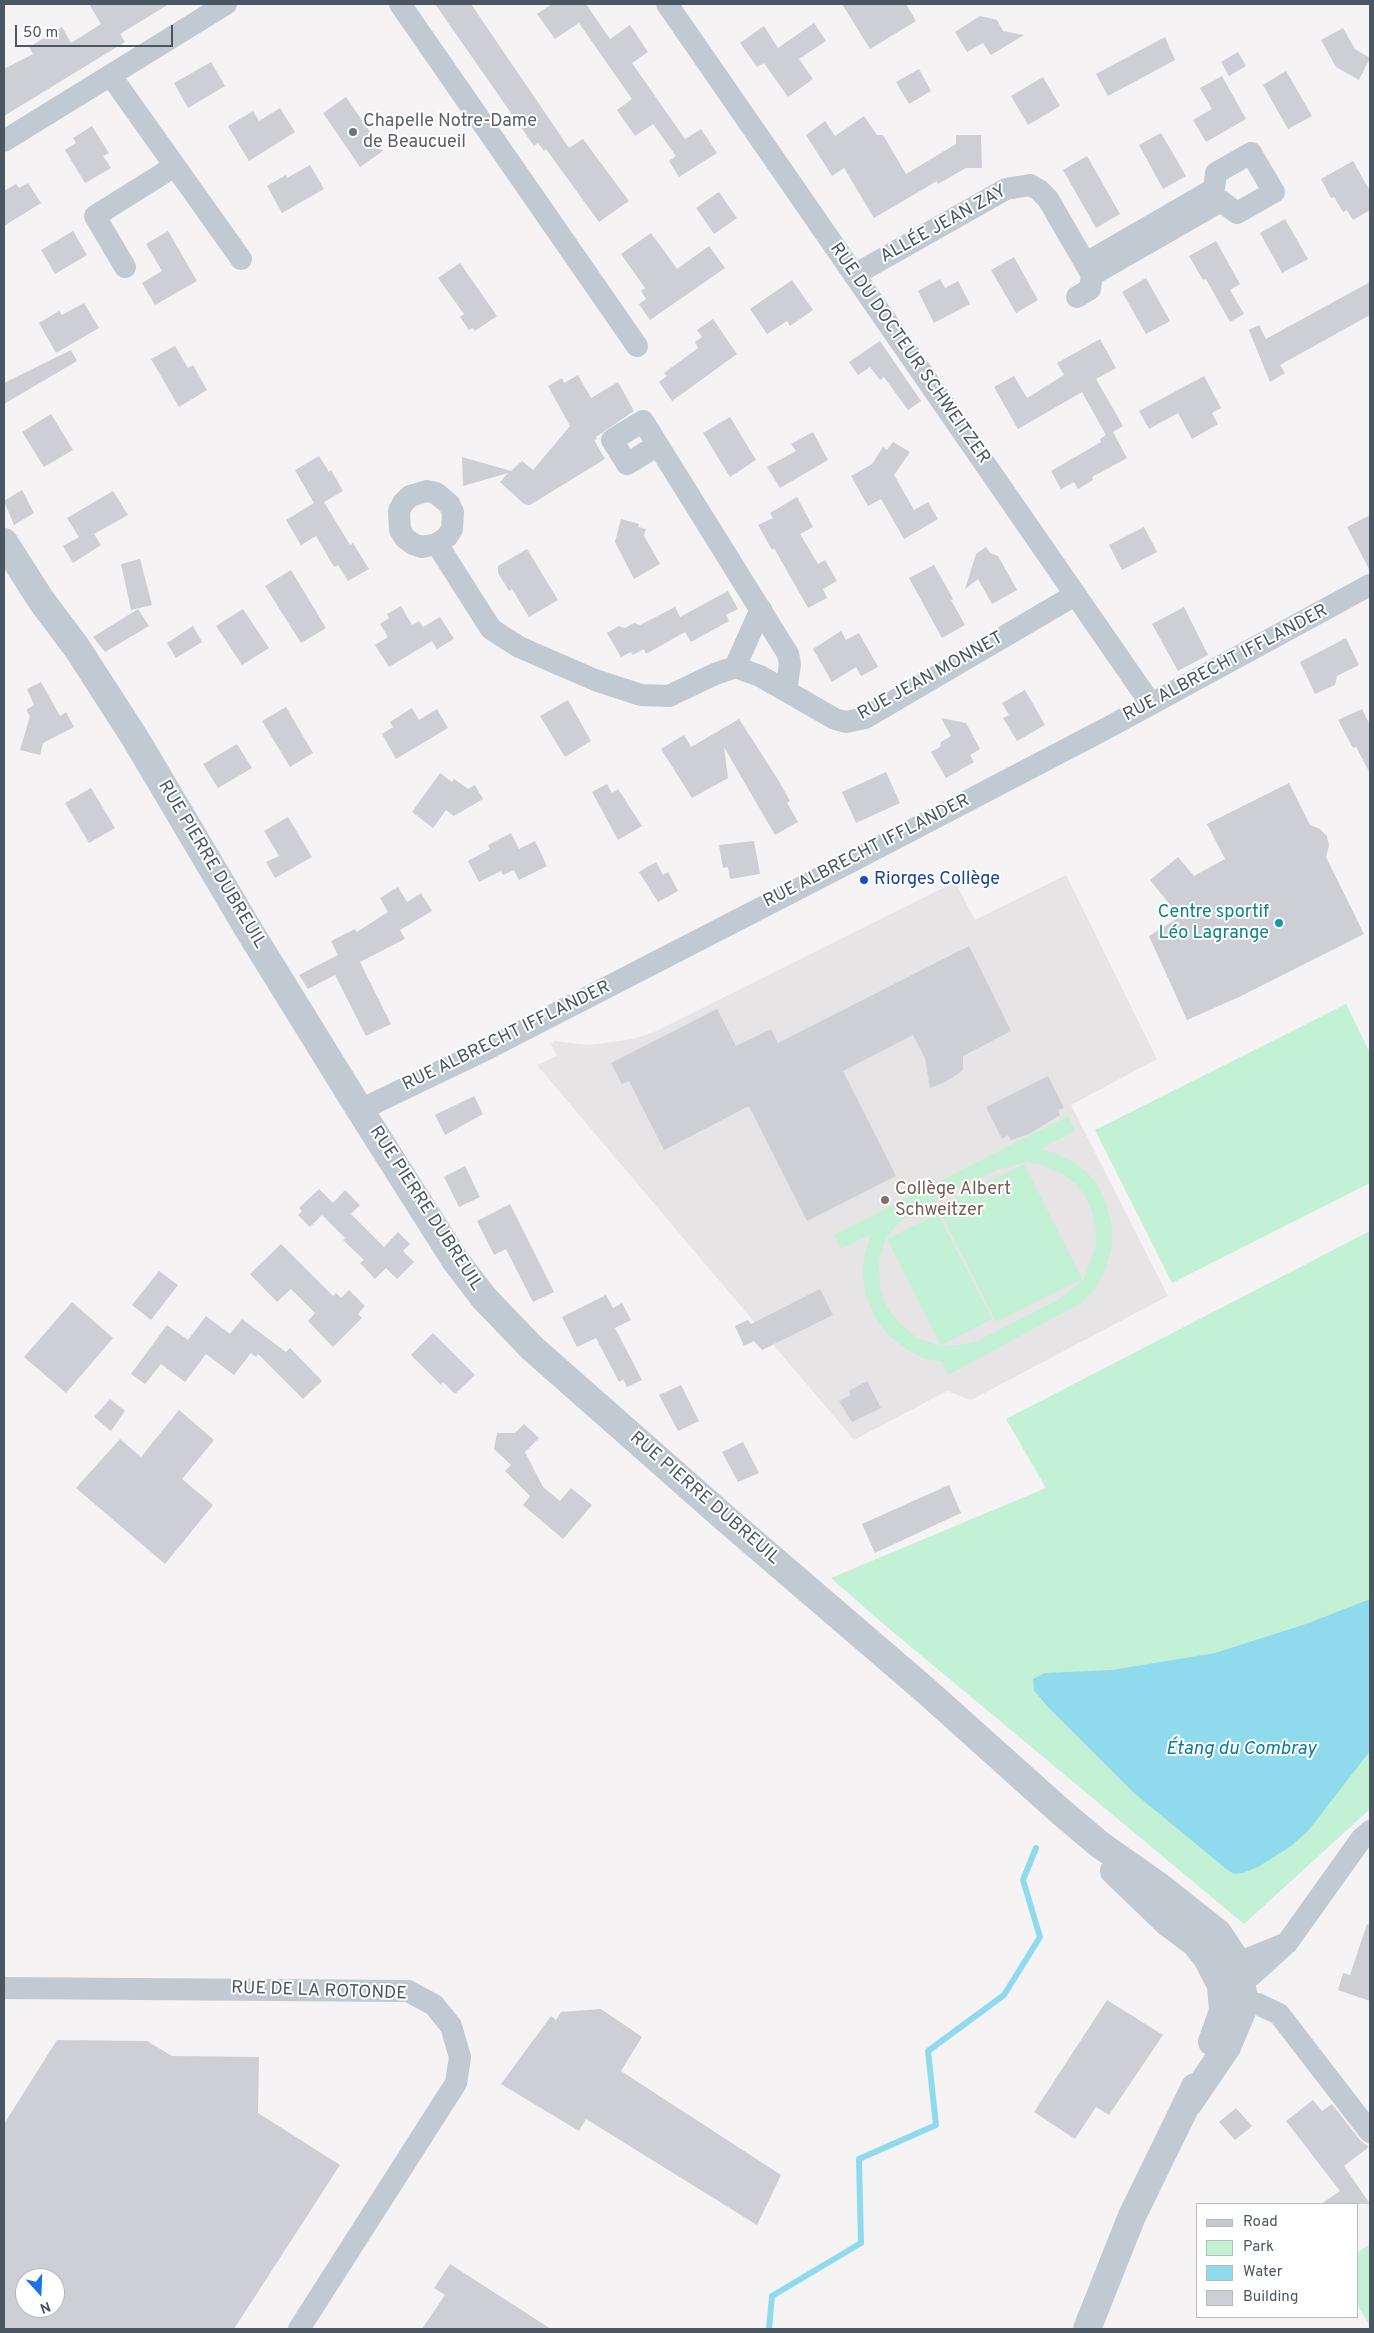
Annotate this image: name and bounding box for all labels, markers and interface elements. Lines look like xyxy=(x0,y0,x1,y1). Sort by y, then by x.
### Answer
scale bar xyxy=(18,15,175,47)
text: 50 m xyxy=(23,24,58,43)
place label: Chapelle Notre-Dame de Beaucueil xyxy=(363,111,537,154)
marker: Chapelle Notre-Dame de Beaucueil xyxy=(347,126,359,138)
street label: ALLÉE JEAN ZAY xyxy=(877,181,1011,269)
street label: RUE DU DOCTEUR SCHWEITZER xyxy=(824,239,994,469)
street label: RUE ALBRECHT IFFLANDER xyxy=(1120,601,1332,727)
street label: RUE JEAN MONNET xyxy=(855,628,1007,726)
street label: RUE PIERRE DUBREUIL xyxy=(152,777,270,953)
street label: RUE ALBRECHT IFFLANDER xyxy=(760,790,974,914)
place label: Riorges Collège xyxy=(874,869,1000,891)
marker: Riorges Collège xyxy=(858,874,870,886)
place label: Centre sportif Léo Lagrange xyxy=(1158,902,1269,944)
marker: Centre sportif Léo Lagrange xyxy=(1273,917,1285,929)
street label: RUE ALBRECHT IFFLANDER xyxy=(399,977,615,1097)
street label: RUE PIERRE DUBREUIL xyxy=(364,1123,486,1295)
place label: Collège Albert Schweitzer xyxy=(895,1179,1011,1222)
marker: Collège Albert Schweitzer xyxy=(879,1194,891,1206)
street label: RUE PIERRE DUBREUIL xyxy=(625,1428,783,1570)
water label: Étang du Combray xyxy=(1166,1739,1316,1761)
street label: RUE DE LA ROTONDE xyxy=(231,1978,407,2006)
legend xyxy=(1196,2203,1359,2318)
text: Road xyxy=(1243,2213,1278,2232)
text: Park xyxy=(1243,2238,1274,2257)
text: Water xyxy=(1243,2263,1282,2282)
north arrow xyxy=(15,2268,65,2318)
text: Building xyxy=(1243,2288,1298,2307)
text: N xyxy=(37,2297,53,2316)

